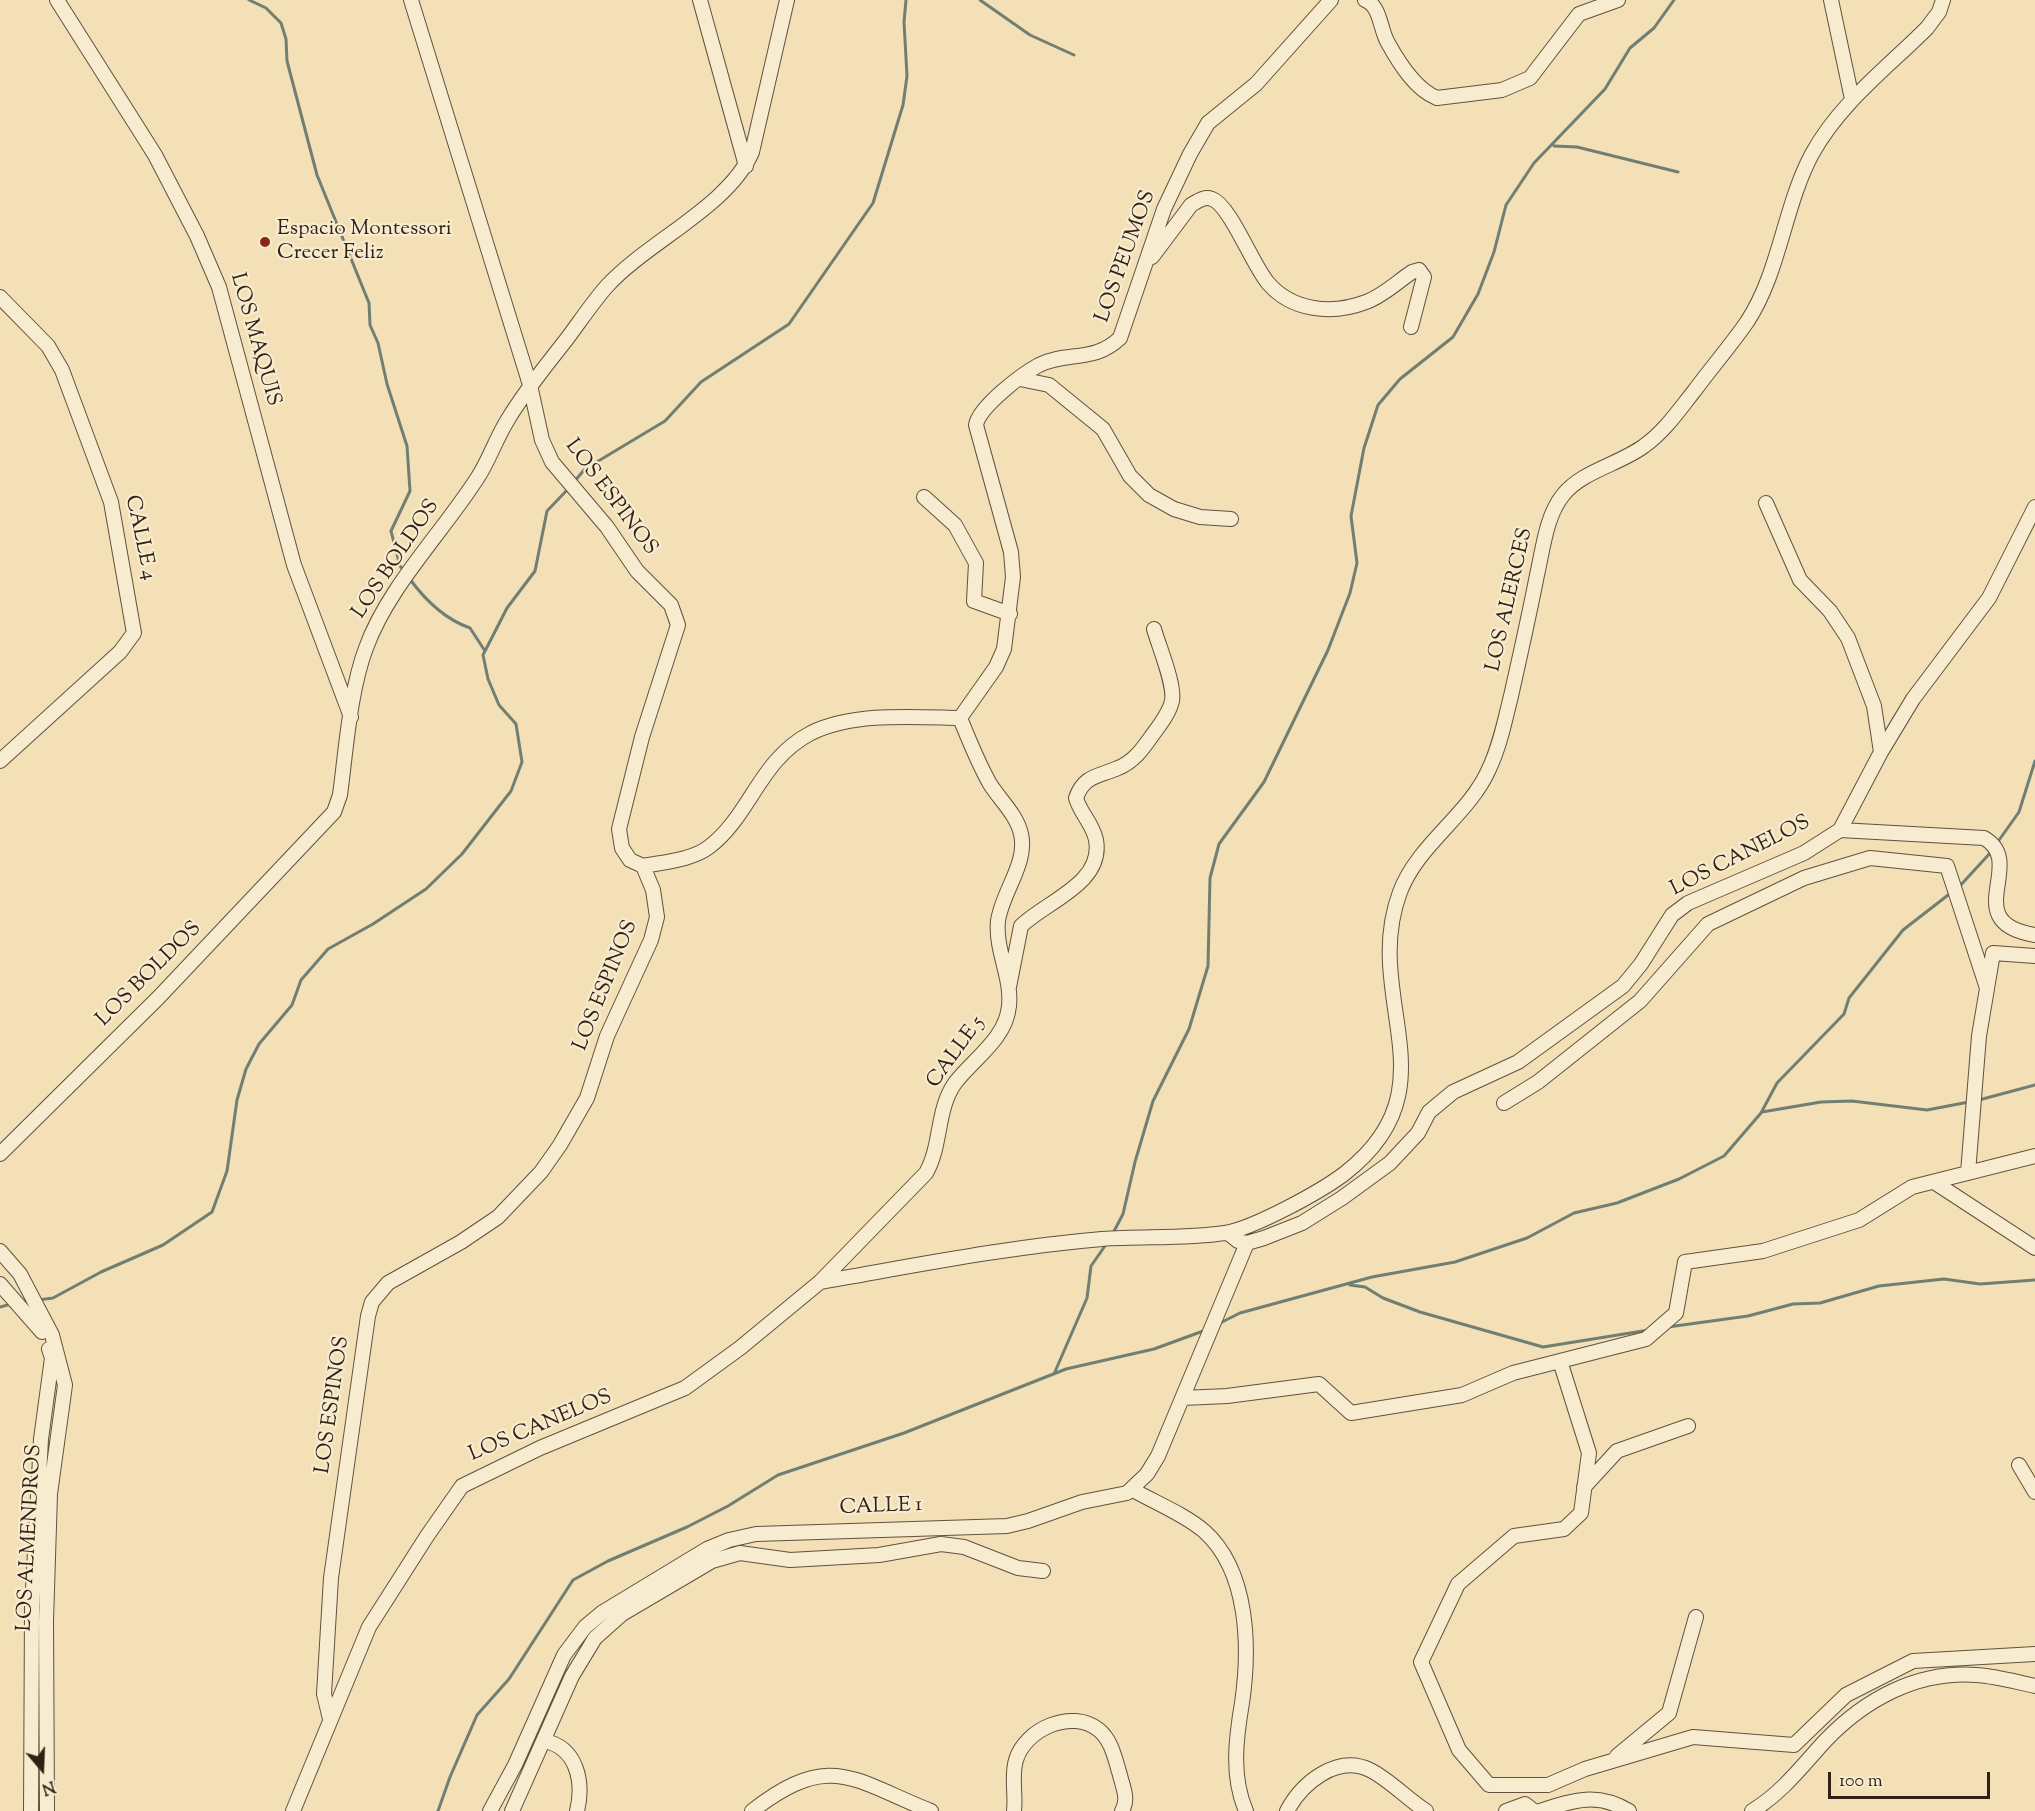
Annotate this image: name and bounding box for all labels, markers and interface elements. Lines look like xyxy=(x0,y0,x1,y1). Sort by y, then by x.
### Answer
street label: LOS PEUMOS xyxy=(1091,188,1163,326)
place label: Espacio Montessori Crecer Feliz xyxy=(277,217,452,267)
marker: Espacio Montessori Crecer Feliz xyxy=(258,235,272,249)
street label: LOS MAQUIS xyxy=(223,271,285,409)
street label: LOS ESPINOS xyxy=(558,435,662,561)
street label: CALLE 4 xyxy=(118,493,160,583)
street label: LOS BOLDOS xyxy=(348,496,446,624)
street label: LOS ALERCES xyxy=(1482,526,1540,674)
street label: LOS CANELOS xyxy=(1667,811,1815,903)
street label: LOS BOLDOS xyxy=(92,917,208,1033)
street label: LOS ESPINOS xyxy=(569,917,645,1055)
street label: CALLE 5 xyxy=(922,1012,992,1094)
street label: LOS ESPINOS xyxy=(312,1335,356,1475)
street label: LOS CANELOS xyxy=(466,1385,616,1469)
street label: LOS ALMENDROS xyxy=(14,1444,48,1632)
street label: CALLE 1 xyxy=(839,1494,923,1522)
north arrow xyxy=(12,1739,72,1799)
scale bar xyxy=(1831,1760,1993,1798)
text: 100 m xyxy=(1839,1769,1883,1795)
text: N xyxy=(38,1774,58,1799)

